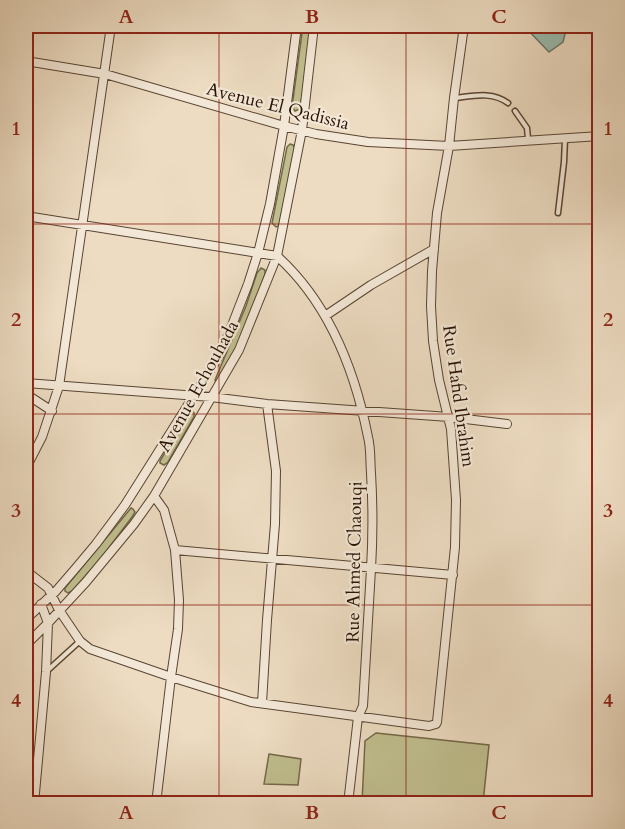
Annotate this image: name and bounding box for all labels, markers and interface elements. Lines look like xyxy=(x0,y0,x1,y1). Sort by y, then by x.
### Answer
text: A xyxy=(118,3,134,30)
text: B xyxy=(305,3,319,30)
text: C xyxy=(491,3,507,30)
street label: Avenue El Qadissia xyxy=(204,77,352,136)
text: 1 xyxy=(11,115,21,142)
text: 1 xyxy=(603,115,613,142)
text: 2 xyxy=(11,306,21,333)
text: 2 xyxy=(603,306,613,333)
street label: Avenue Echouhada xyxy=(152,316,245,457)
street label: Rue Hafid Ibrahim xyxy=(436,324,481,469)
street label: Rue Ahmed Chaouqi xyxy=(341,481,368,643)
text: 3 xyxy=(11,497,21,524)
text: 3 xyxy=(603,497,613,524)
text: 4 xyxy=(11,687,21,714)
text: 4 xyxy=(603,687,613,714)
text: A xyxy=(118,799,134,826)
text: B xyxy=(305,799,319,826)
text: C xyxy=(491,799,507,826)

